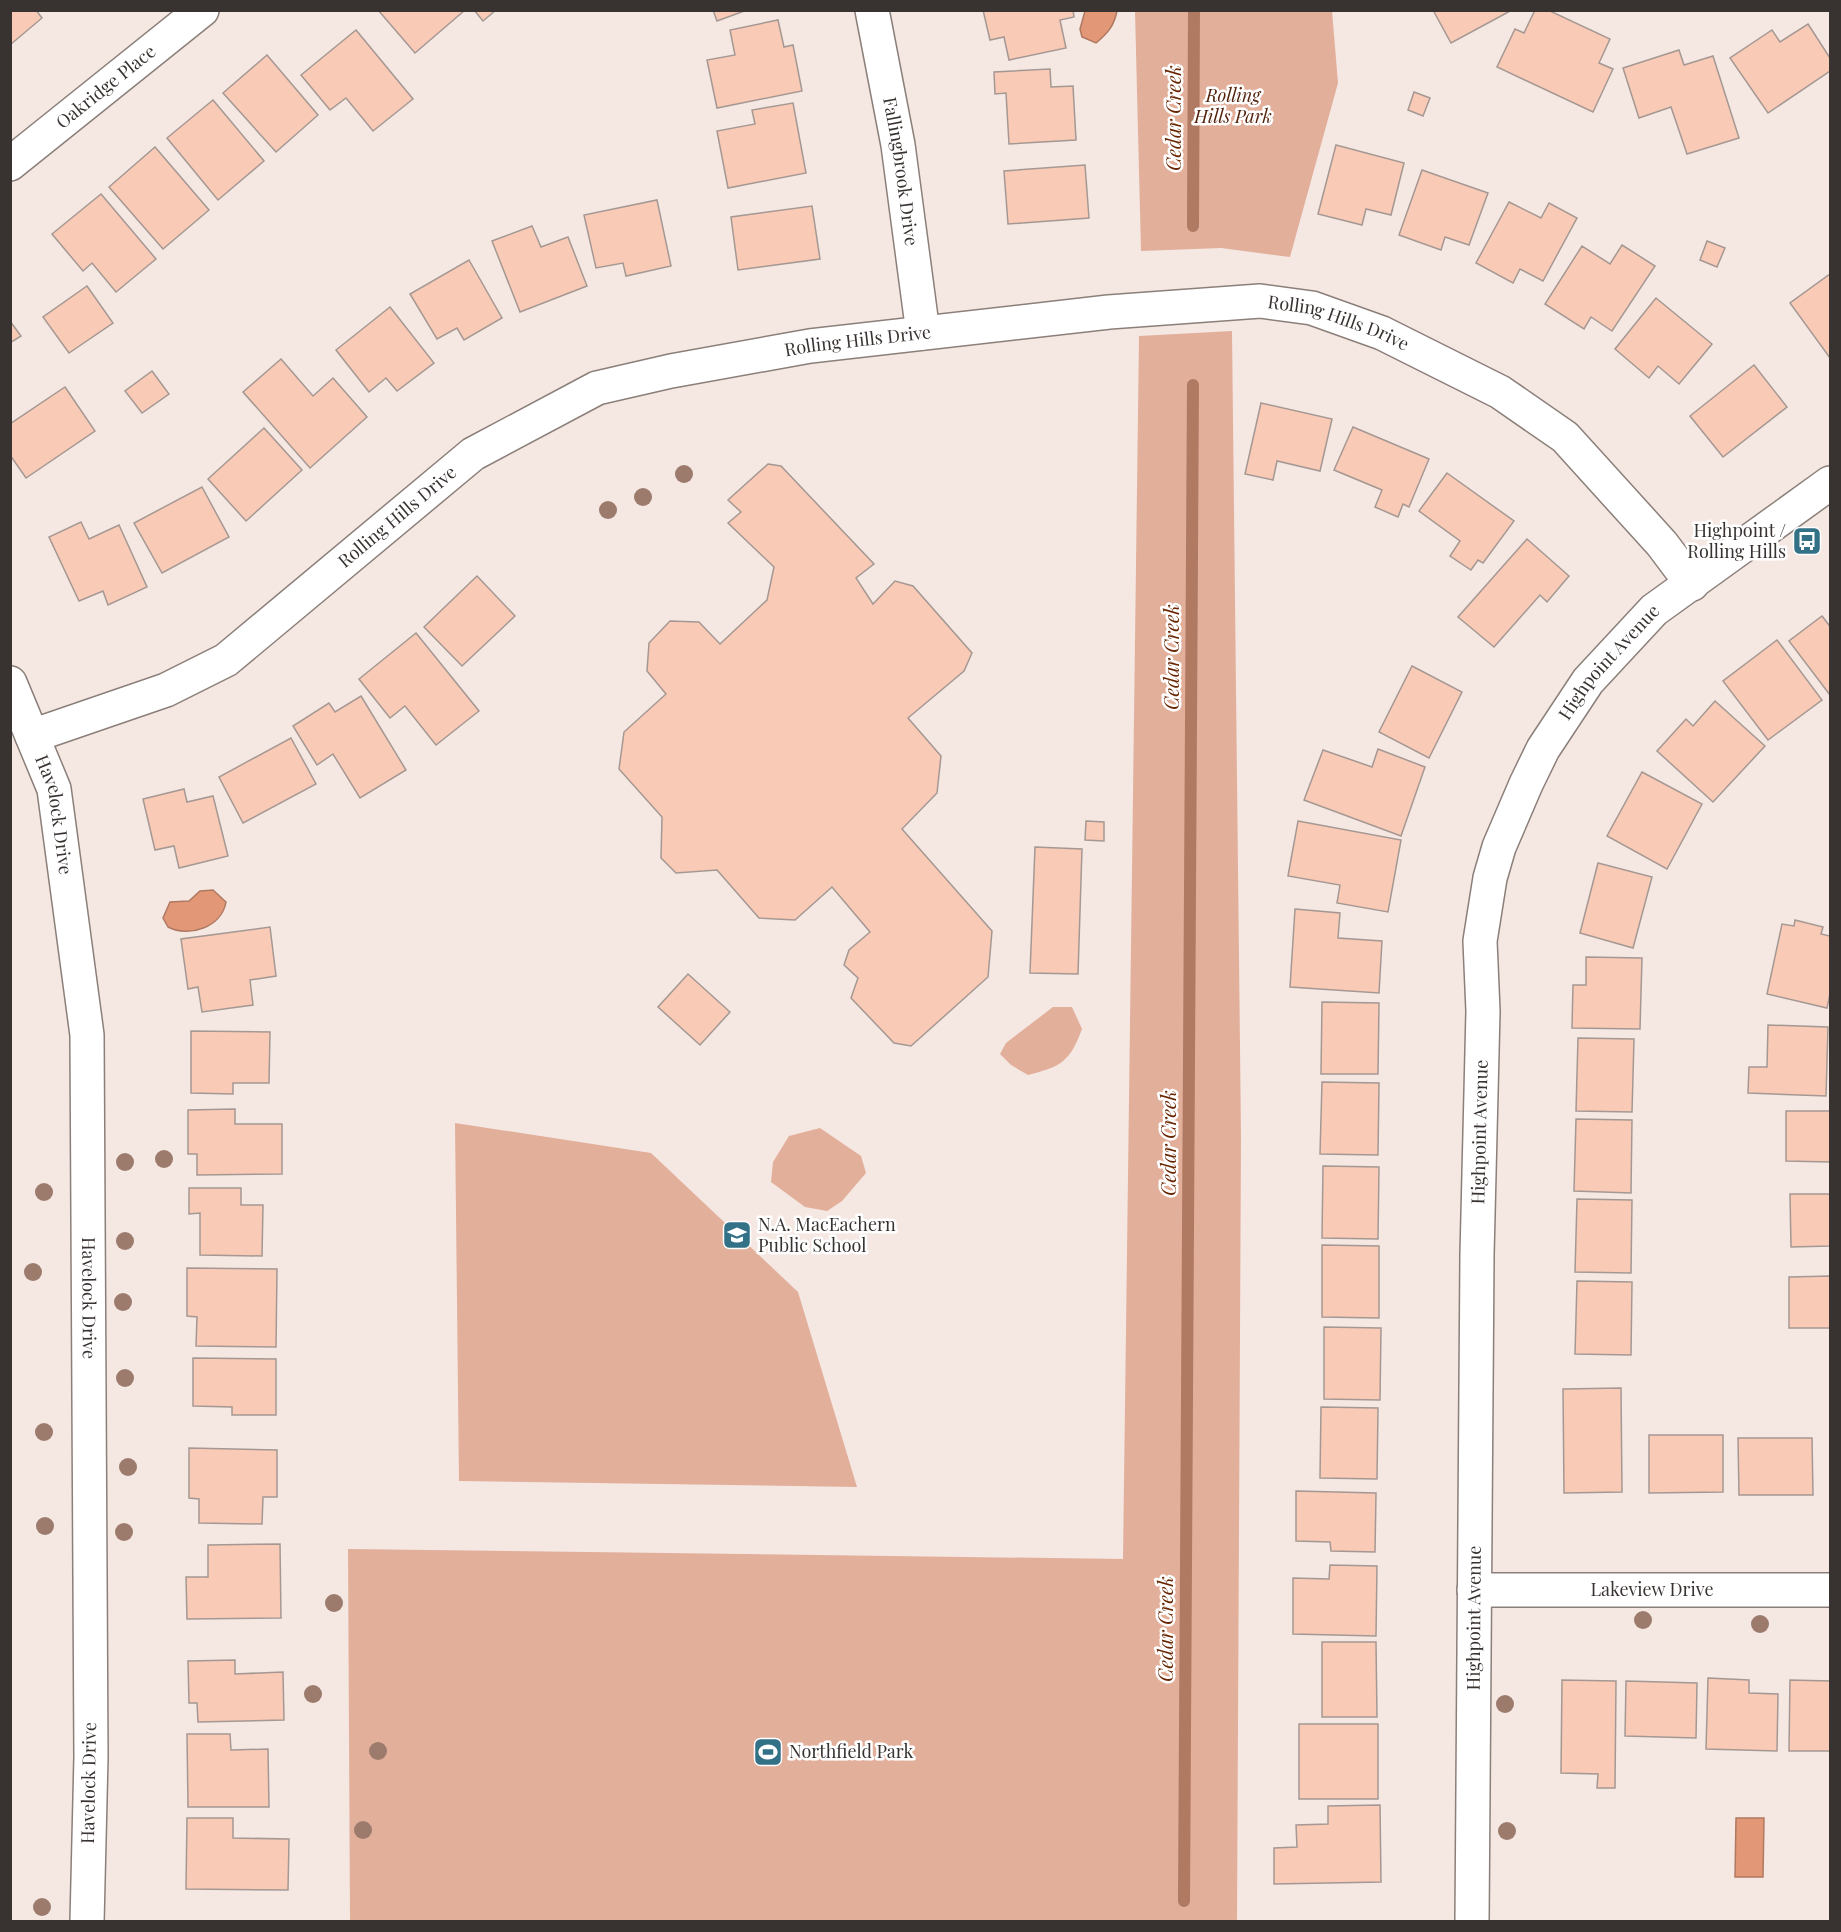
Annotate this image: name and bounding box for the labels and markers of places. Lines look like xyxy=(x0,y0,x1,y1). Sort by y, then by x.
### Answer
place label: Highpoint / Rolling Hills xyxy=(1687,518,1786,563)
bus stop icon: Highpoint / Rolling Hills xyxy=(1791,525,1823,557)
place label: N.A. MacEachern Public School xyxy=(758,1212,896,1257)
school or university icon: N.A. MacEachern Public School xyxy=(721,1219,753,1251)
sports icon: Northfield Park xyxy=(752,1736,784,1768)
place label: Northfield Park xyxy=(789,1739,913,1763)

